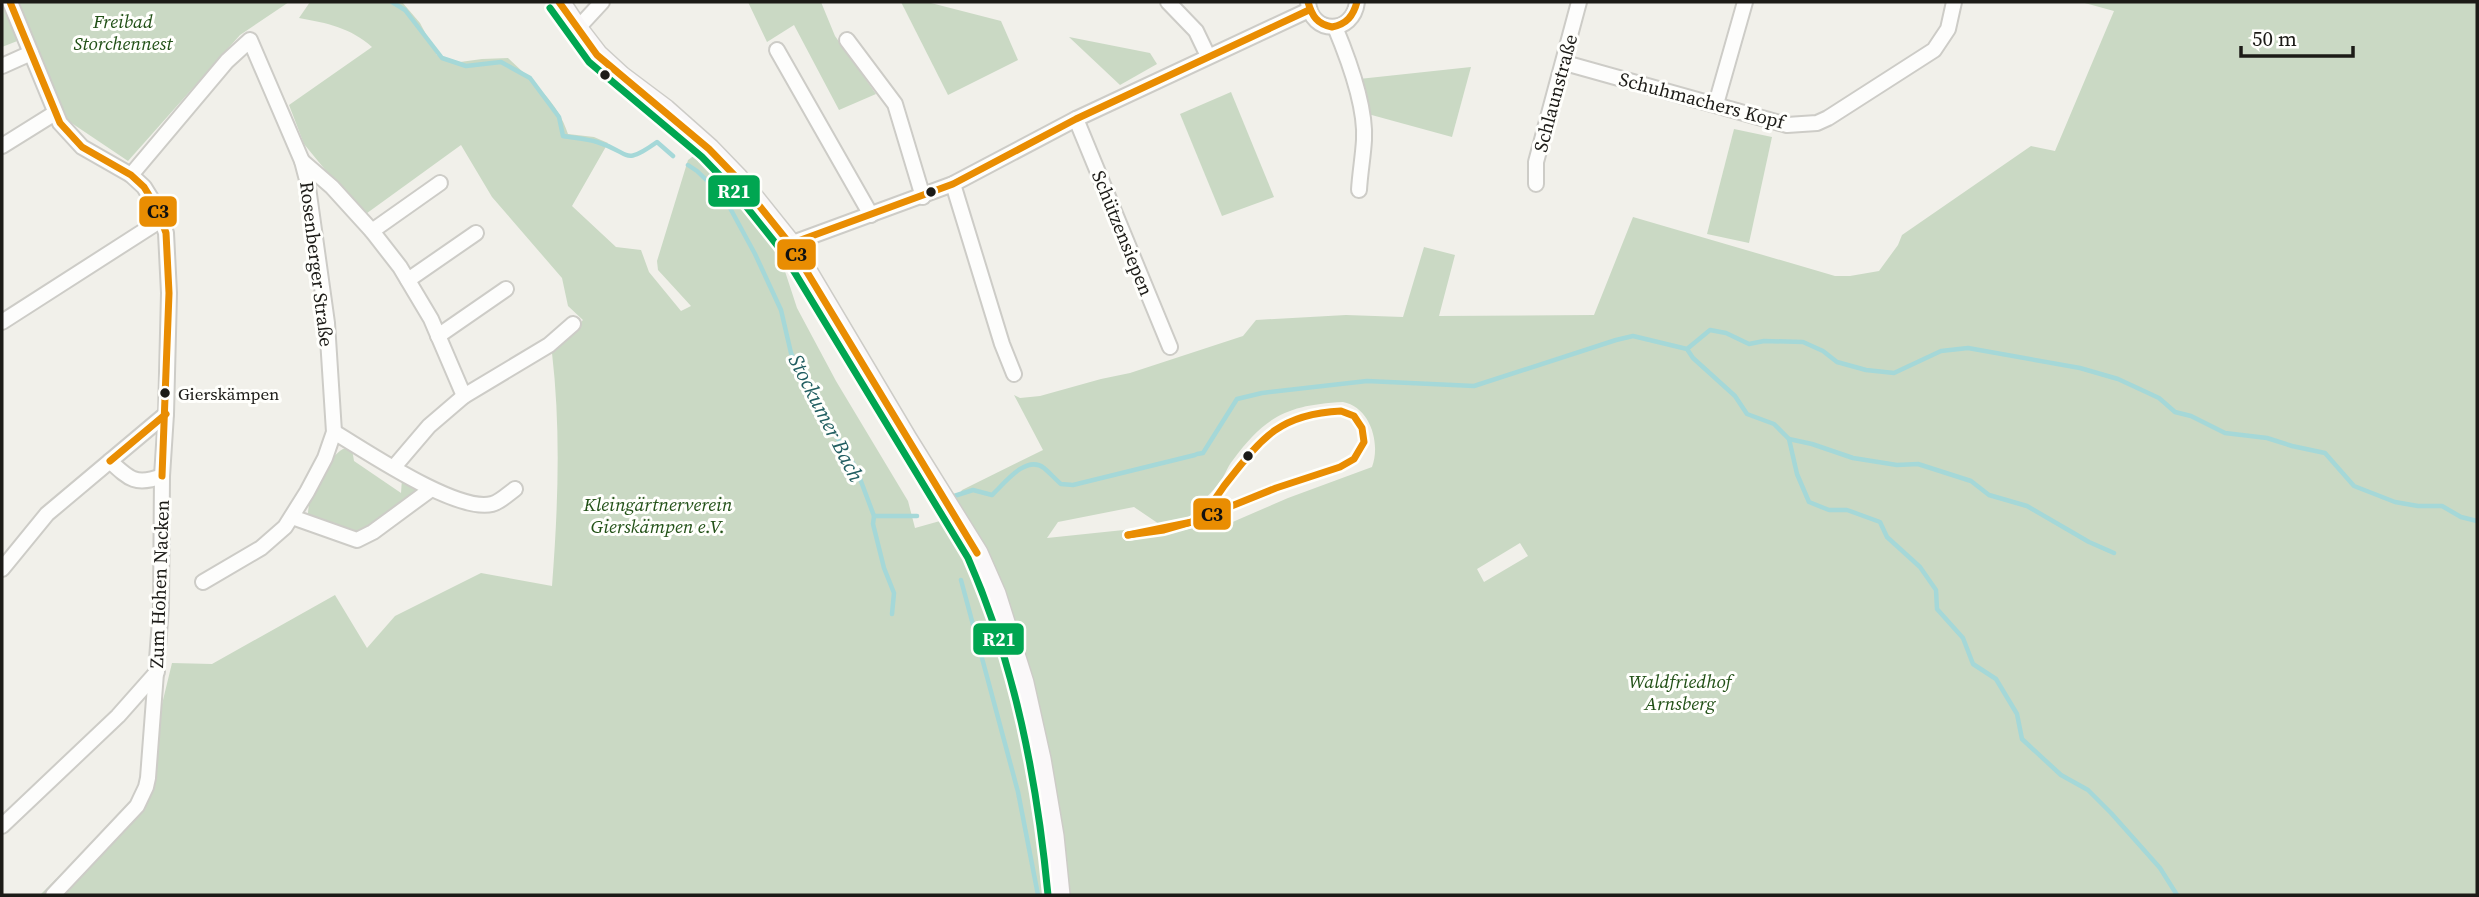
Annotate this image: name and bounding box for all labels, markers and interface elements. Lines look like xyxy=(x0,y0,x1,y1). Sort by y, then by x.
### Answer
park label: Freibad Storchennest xyxy=(73,8,173,56)
scale bar xyxy=(2241,14,2353,58)
text: 50 m xyxy=(2252,24,2297,53)
street label: Schlaunstraße xyxy=(1527,31,1583,155)
street label: Schuhmachers Kopf xyxy=(1616,65,1790,135)
unlabelled marker xyxy=(598,68,612,82)
street label: Schützensiepen xyxy=(1086,167,1160,299)
line badge: R21 xyxy=(707,174,761,208)
text: R21 xyxy=(717,178,751,204)
street label: Rosenberger Straße xyxy=(294,180,340,348)
unlabelled marker xyxy=(924,185,938,199)
line badge: C3 xyxy=(138,195,178,228)
text: C3 xyxy=(147,198,169,224)
line badge: C3 xyxy=(776,238,817,271)
text: C3 xyxy=(785,241,807,267)
water label: Stockumer Bach xyxy=(782,349,871,487)
place label: Gierskämpen xyxy=(178,382,279,406)
marker: Gierskämpen xyxy=(158,386,172,400)
unlabelled marker xyxy=(1241,449,1255,463)
park label: Kleingärtnerverein Gierskämpen e.V. xyxy=(582,491,733,539)
line badge: C3 xyxy=(1192,497,1232,531)
street label: Zum Hohen Nacken xyxy=(143,499,175,669)
text: C3 xyxy=(1201,501,1223,527)
line badge: R21 xyxy=(972,622,1025,656)
text: R21 xyxy=(982,626,1016,652)
park label: Waldfriedhof Arnsberg xyxy=(1629,668,1735,716)

